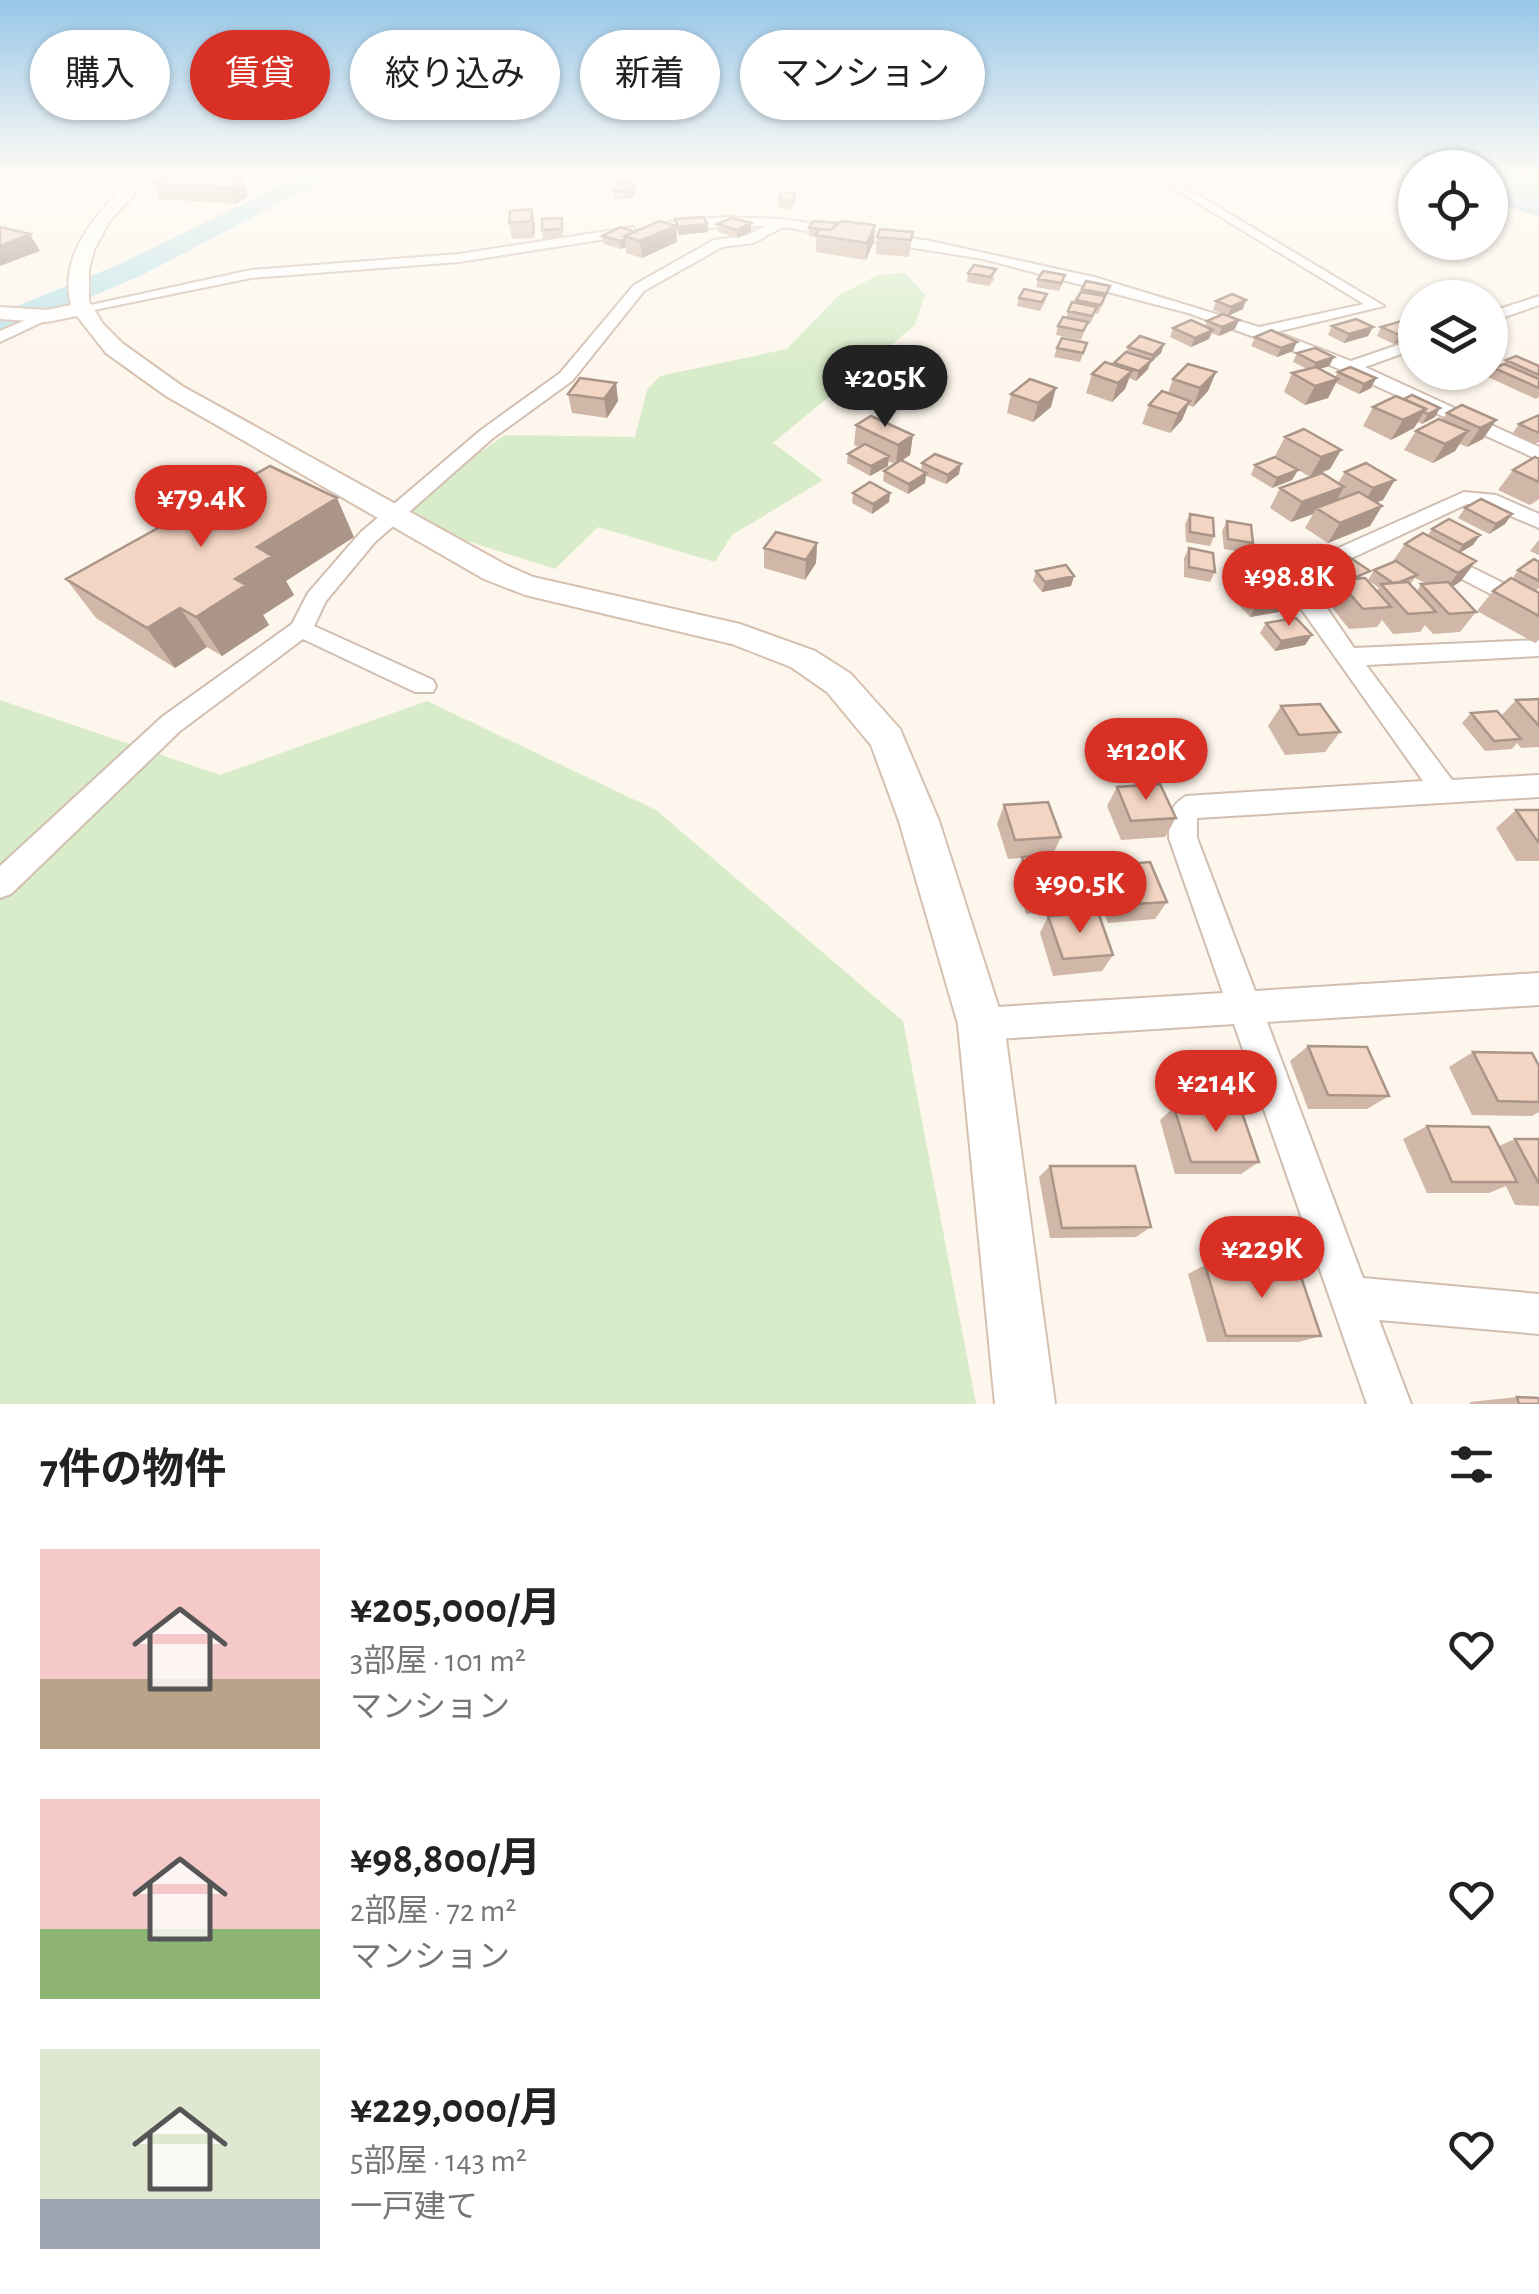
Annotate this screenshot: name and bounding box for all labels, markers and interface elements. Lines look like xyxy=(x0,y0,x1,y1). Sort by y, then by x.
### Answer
chip: 購入 xyxy=(30,30,170,120)
chip: 賃貸 xyxy=(190,30,330,120)
chip: 絞り込み xyxy=(350,30,560,120)
chip: 新着 xyxy=(580,30,720,120)
chip: マンション xyxy=(740,30,985,120)
map controls xyxy=(1398,150,1508,390)
button: locate xyxy=(1398,150,1508,260)
button: layers xyxy=(1398,280,1508,390)
pin: ¥205K xyxy=(815,345,955,430)
text: ¥205K xyxy=(844,361,926,393)
pin: ¥79.4K xyxy=(120,465,282,550)
text: ¥79.4K xyxy=(157,481,245,513)
pin: ¥98.8K xyxy=(1208,544,1370,629)
text: ¥98.8K xyxy=(1244,560,1334,592)
pin: ¥120K xyxy=(1076,718,1216,803)
text: ¥120K xyxy=(1107,734,1185,766)
pin: ¥90.5K xyxy=(999,851,1161,936)
text: ¥90.5K xyxy=(1036,867,1124,899)
pin: ¥214K xyxy=(1146,1050,1286,1135)
text: ¥214K xyxy=(1177,1066,1255,1098)
pin: ¥229K xyxy=(1192,1216,1332,1301)
text: ¥229K xyxy=(1221,1232,1303,1264)
icon: filters xyxy=(1444,1437,1499,1492)
text: 7件の物件 xyxy=(40,1449,226,1491)
text: ¥205,000/月 xyxy=(350,1588,561,1630)
icon: home xyxy=(120,1589,240,1709)
icon: heart xyxy=(1444,1622,1499,1677)
text: 3部屋 · 101 m² xyxy=(350,1645,526,1677)
text: マンション xyxy=(350,1691,510,1723)
text: ¥98,800/月 xyxy=(350,1838,541,1880)
icon: home xyxy=(120,1839,240,1959)
icon: heart xyxy=(1444,1872,1499,1927)
text: 2部屋 · 72 m² xyxy=(350,1895,516,1927)
text: マンション xyxy=(350,1941,510,1973)
text: ¥229,000/月 xyxy=(350,2088,561,2130)
icon: home xyxy=(120,2089,240,2209)
icon: heart xyxy=(1444,2122,1499,2177)
text: 5部屋 · 143 m² xyxy=(350,2145,527,2177)
text: 一戸建て xyxy=(350,2191,478,2223)

